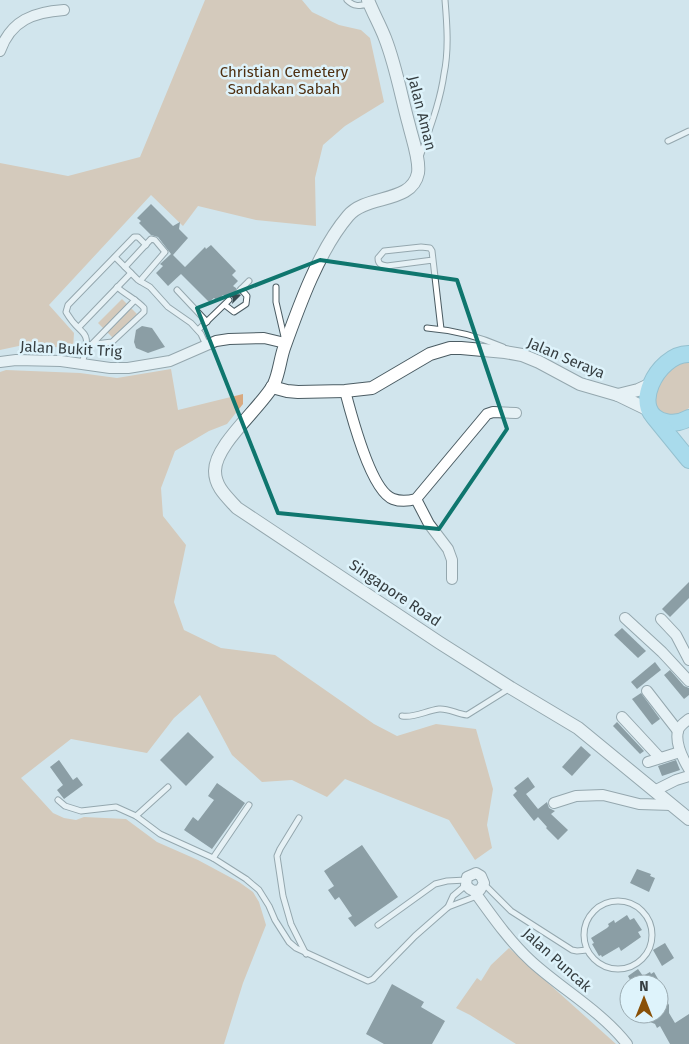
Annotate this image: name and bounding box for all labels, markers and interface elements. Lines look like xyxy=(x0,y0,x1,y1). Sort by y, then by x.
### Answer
park label: Christian Cemetery Sandakan Sabah xyxy=(220,63,349,98)
street label: Jalan Aman xyxy=(404,74,440,152)
street label: Jalan Seraya xyxy=(524,334,608,382)
street label: Jalan Bukit Trig xyxy=(20,337,123,361)
street label: Singapore Road xyxy=(346,556,444,630)
street label: Jalan Puncak xyxy=(519,924,595,996)
north arrow xyxy=(619,974,669,1024)
text: N xyxy=(639,978,649,995)

